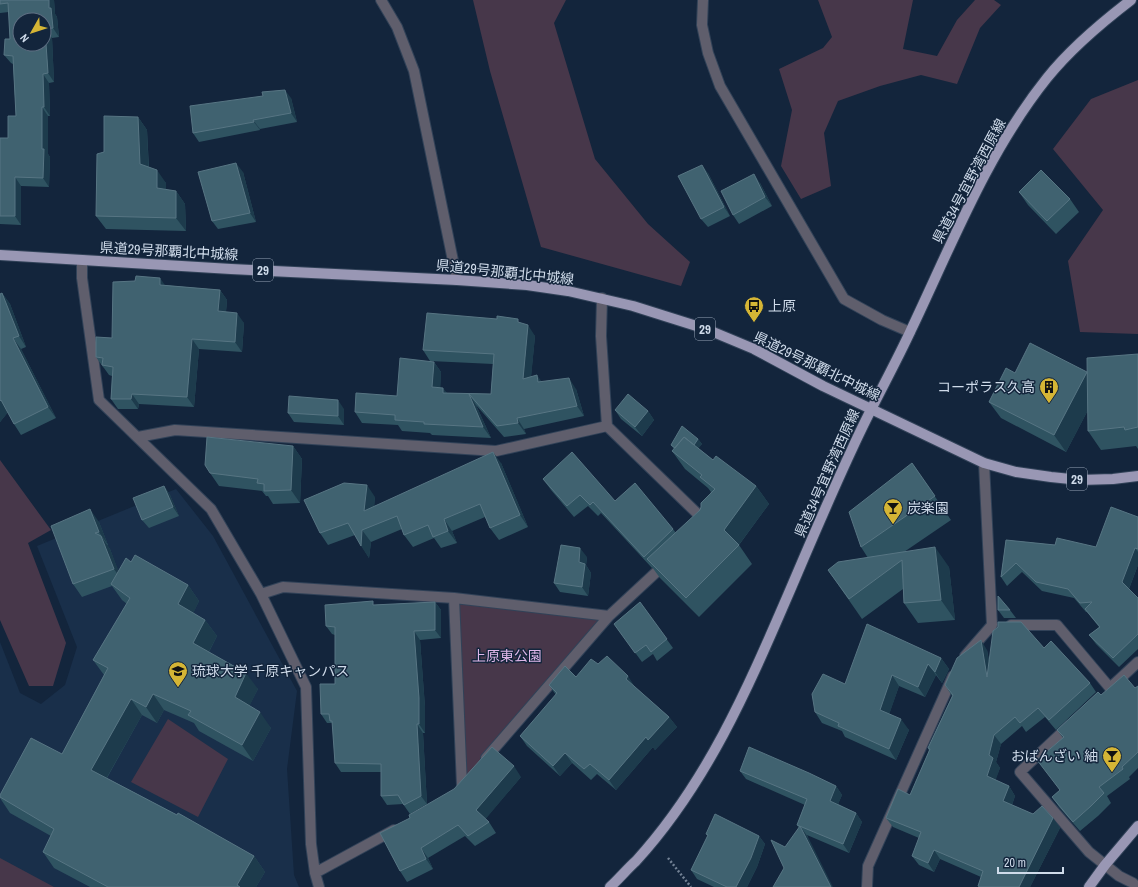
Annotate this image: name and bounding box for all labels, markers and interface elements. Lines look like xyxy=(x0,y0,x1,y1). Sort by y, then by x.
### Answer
north arrow xyxy=(12,12,52,52)
text: N xyxy=(17,31,32,45)
street label: 県道34号宜野湾西原線 xyxy=(928,116,1010,246)
street label: 県道29号那覇北中城線 xyxy=(99,238,239,264)
street label: 県道29号那覇北中城線 xyxy=(435,256,575,288)
road number: 29 xyxy=(253,259,273,281)
bus stop icon: 上原 xyxy=(743,295,765,323)
place label: 上原 xyxy=(768,297,796,315)
road number: 29 xyxy=(695,318,715,340)
street label: 県道29号那覇北中城線 xyxy=(751,327,883,405)
building icon: コーポラス久高 xyxy=(1038,376,1060,404)
place label: コーポラス久高 xyxy=(937,378,1035,396)
street label: 県道34号宜野湾西原線 xyxy=(791,406,863,540)
road number: 29 xyxy=(1067,468,1087,490)
bar icon: 炭楽園 xyxy=(882,497,904,525)
place label: 炭楽園 xyxy=(907,499,949,517)
park label: 上原東公園 xyxy=(472,647,542,665)
school or university icon: 琉球大学 千原キャンパス xyxy=(167,660,189,688)
place label: 琉球大学 千原キャンパス xyxy=(192,662,349,680)
bar icon: おばんざい 紬 xyxy=(1101,745,1123,773)
place label: おばんざい 紬 xyxy=(1011,747,1098,765)
scale bar xyxy=(998,849,1063,875)
text: 20 m xyxy=(1004,855,1026,871)

